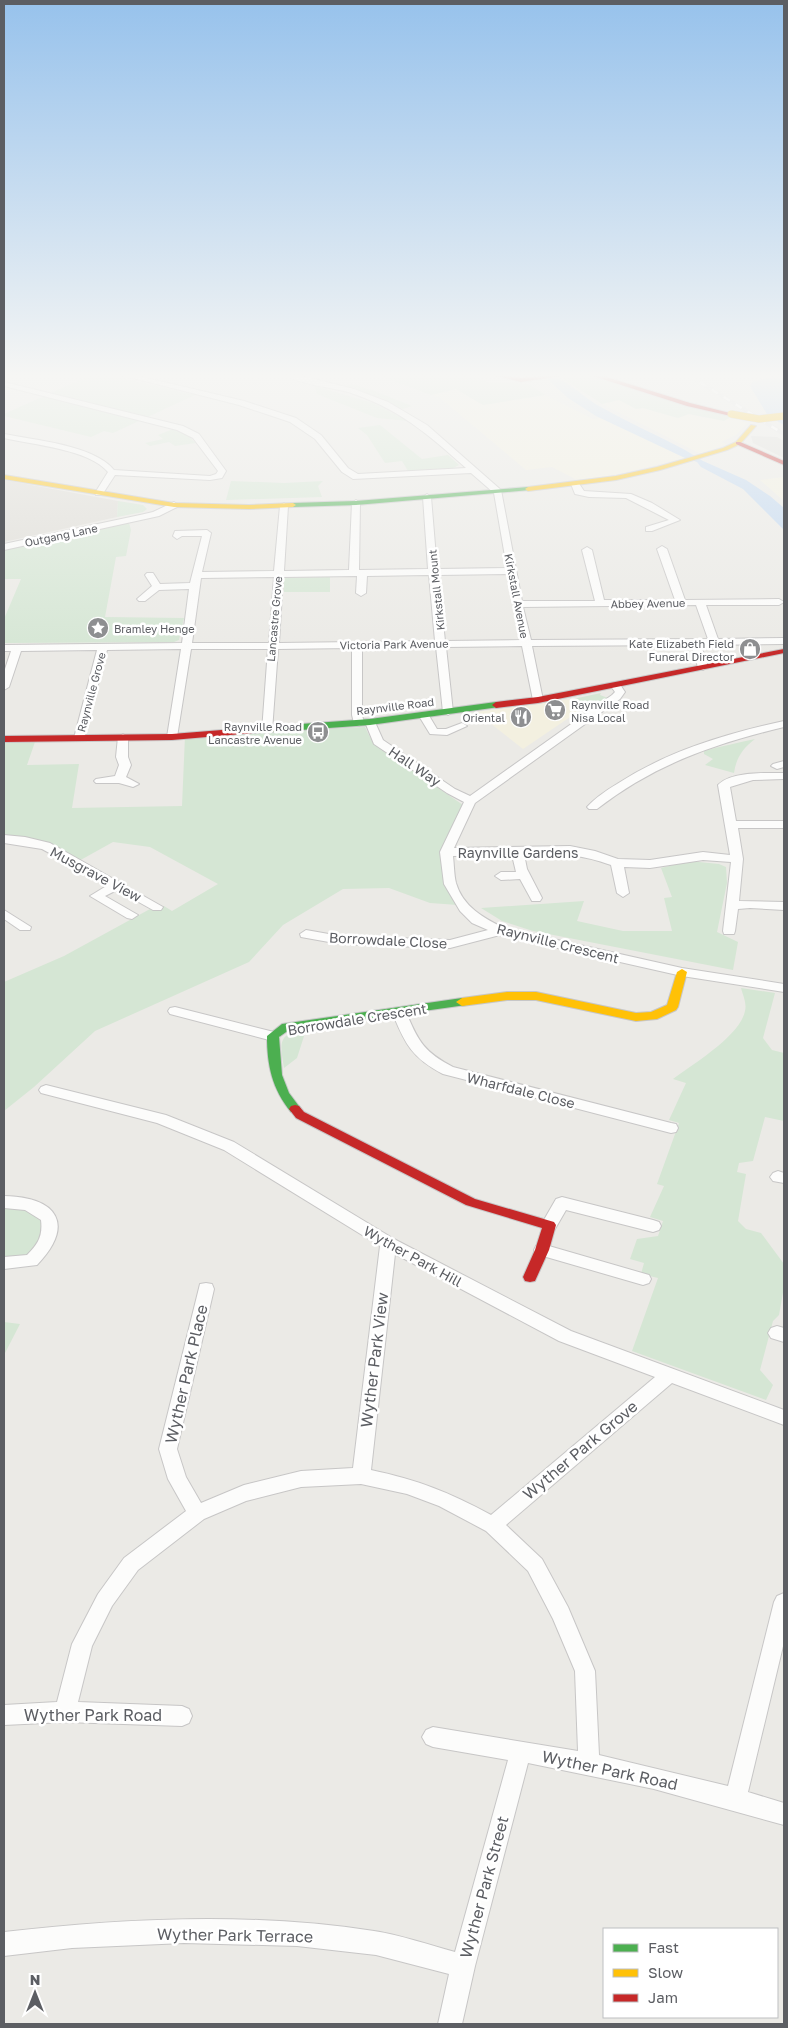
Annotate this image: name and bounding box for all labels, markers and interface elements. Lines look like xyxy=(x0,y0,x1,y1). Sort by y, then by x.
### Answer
street label: Outgang Lane xyxy=(23,521,99,549)
street label: Kirkstall Mount xyxy=(425,549,447,631)
street label: Kirkstall Avenue xyxy=(502,552,532,640)
street label: Lancastre Grove xyxy=(264,576,284,662)
street label: Abbey Avenue xyxy=(610,596,686,610)
place icon: Bramley Henge xyxy=(86,616,110,640)
place label: Bramley Henge xyxy=(114,622,195,635)
street label: Victoria Park Avenue xyxy=(339,637,449,651)
place label: Kate Elizabeth Field Funeral Director xyxy=(629,637,735,663)
shop icon: Kate Elizabeth Field Funeral Director xyxy=(738,637,762,661)
street label: Raynville Grove xyxy=(74,651,108,733)
street label: Raynville Road xyxy=(355,695,435,717)
supermarket icon: Raynville Road Nisa Local xyxy=(543,698,567,722)
place label: Raynville Road Nisa Local xyxy=(571,698,649,724)
restaurant icon: Oriental xyxy=(509,705,533,729)
place label: Oriental xyxy=(462,711,505,724)
place label: Raynville Road Lancastre Avenue xyxy=(208,720,302,746)
bus stop icon: Raynville Road Lancastre Avenue xyxy=(306,720,330,744)
street label: Hall Way xyxy=(386,742,444,790)
street label: Musgrave View xyxy=(47,843,145,905)
street label: Raynville Gardens xyxy=(457,844,579,861)
street label: Raynville Crescent xyxy=(495,920,621,966)
street label: Borrowdale Close xyxy=(328,928,448,952)
street label: Borrowdale Crescent xyxy=(286,1000,428,1038)
street label: Wharfdale Close xyxy=(465,1068,577,1112)
street label: Wyther Park Hill xyxy=(361,1222,465,1290)
street label: Wyther Park View xyxy=(356,1291,392,1429)
street label: Wyther Park Place xyxy=(160,1303,212,1445)
street label: Wyther Park Grove xyxy=(519,1396,641,1504)
street label: Wyther Park Road xyxy=(24,1705,162,1725)
street label: Wyther Park Road xyxy=(540,1746,680,1794)
street label: Wyther Park Street xyxy=(455,1814,513,1960)
street label: Wyther Park Terrace xyxy=(157,1924,313,1946)
legend xyxy=(603,1928,778,2018)
text: Fast xyxy=(648,1938,679,1956)
text: Slow xyxy=(648,1963,683,1981)
north arrow xyxy=(10,1968,60,2018)
text: N xyxy=(30,1971,40,1988)
text: Jam xyxy=(648,1988,678,2006)

